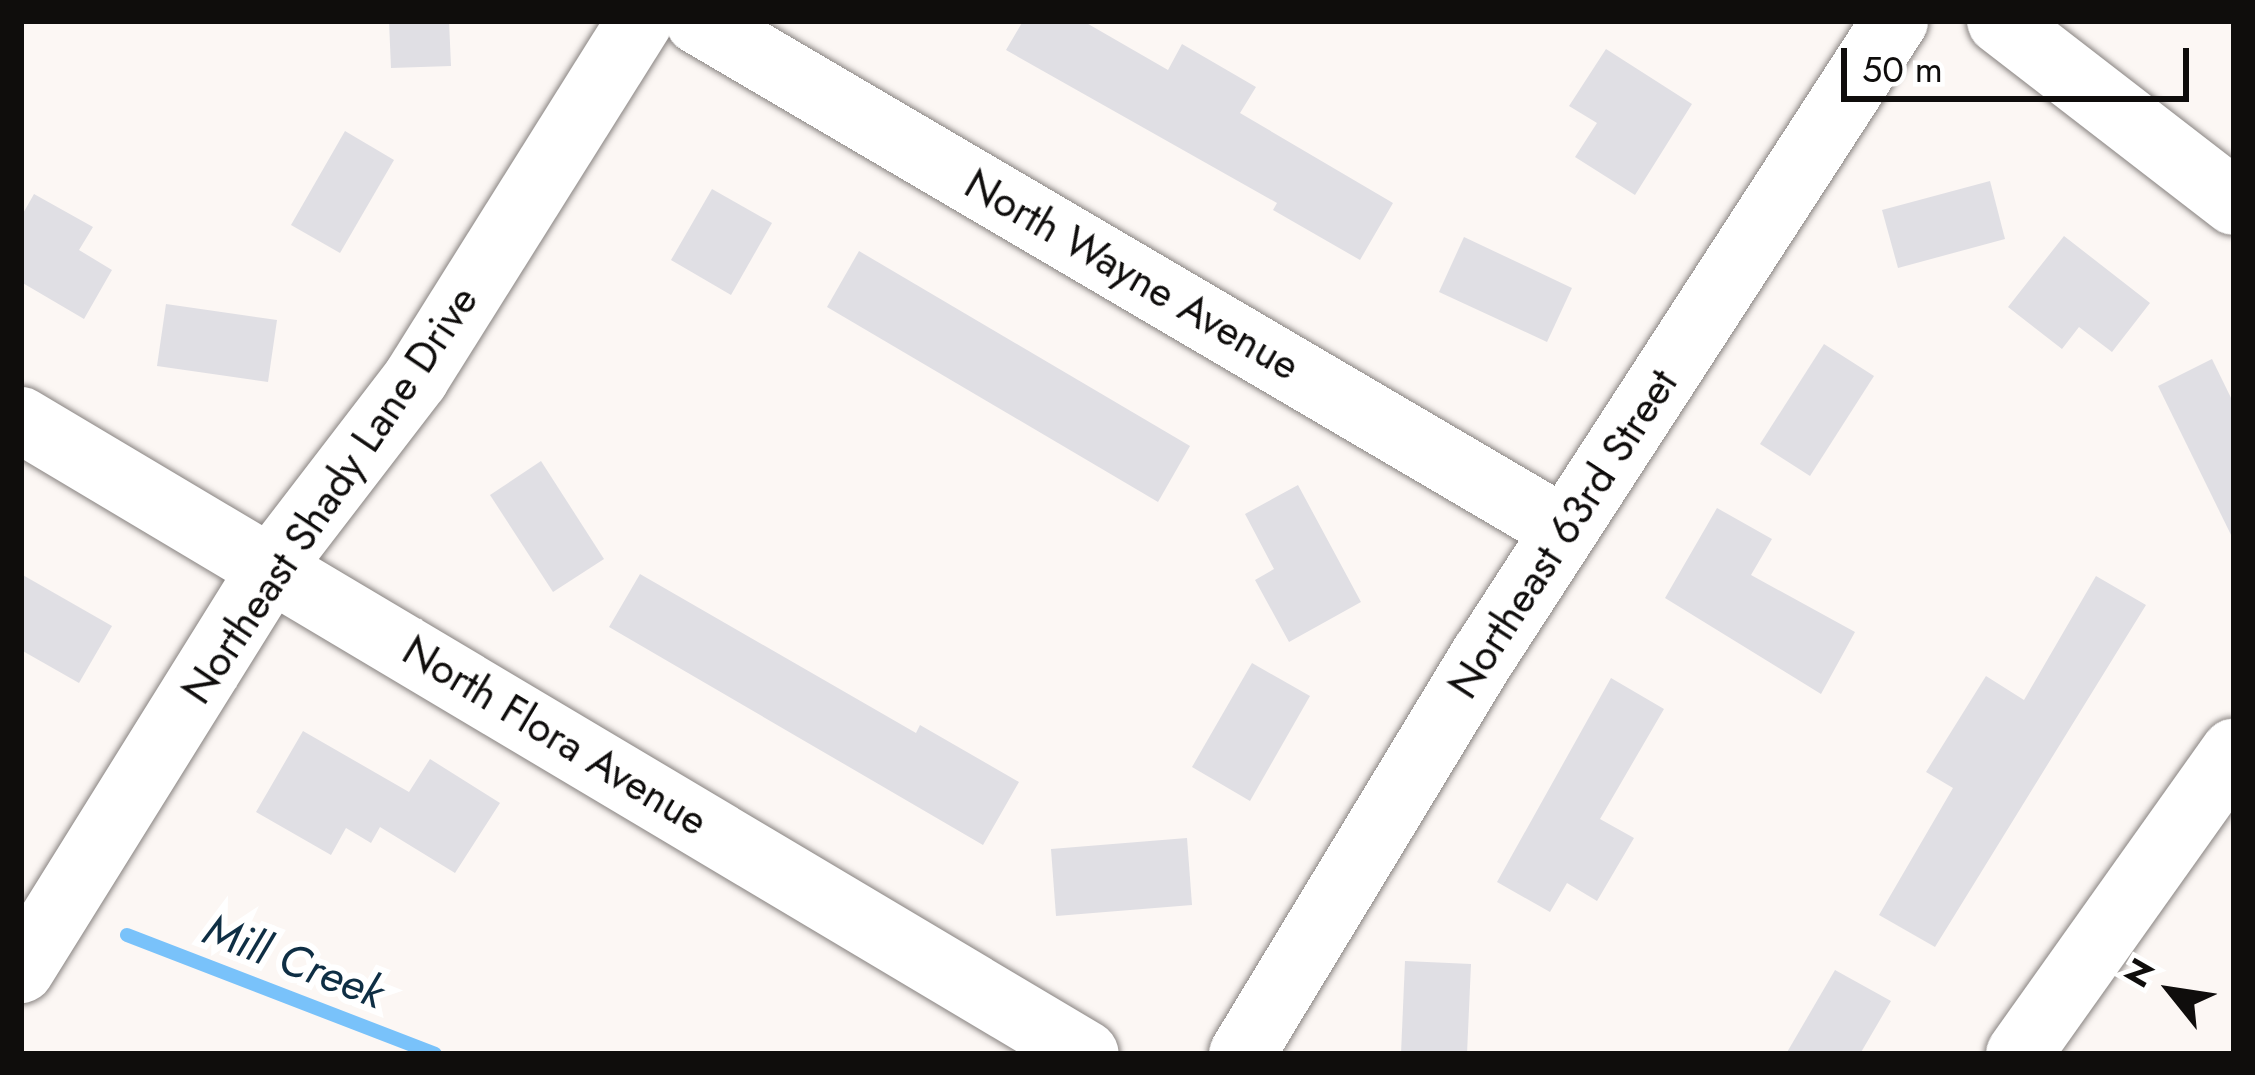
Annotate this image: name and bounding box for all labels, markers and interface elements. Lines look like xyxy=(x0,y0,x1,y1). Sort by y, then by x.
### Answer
scale bar xyxy=(1847,24,2195,98)
text: 50 m xyxy=(1862,43,1943,95)
street label: North Wayne Avenue xyxy=(956,159,1308,391)
street label: Northeast Shady Lane Drive xyxy=(171,277,489,713)
street label: Northeast 63rd Street xyxy=(1438,360,1688,708)
street label: North Flora Avenue xyxy=(394,625,716,847)
water label: Mill Creek xyxy=(196,902,392,1020)
north arrow xyxy=(2111,931,2231,1051)
text: N xyxy=(2112,950,2166,996)

